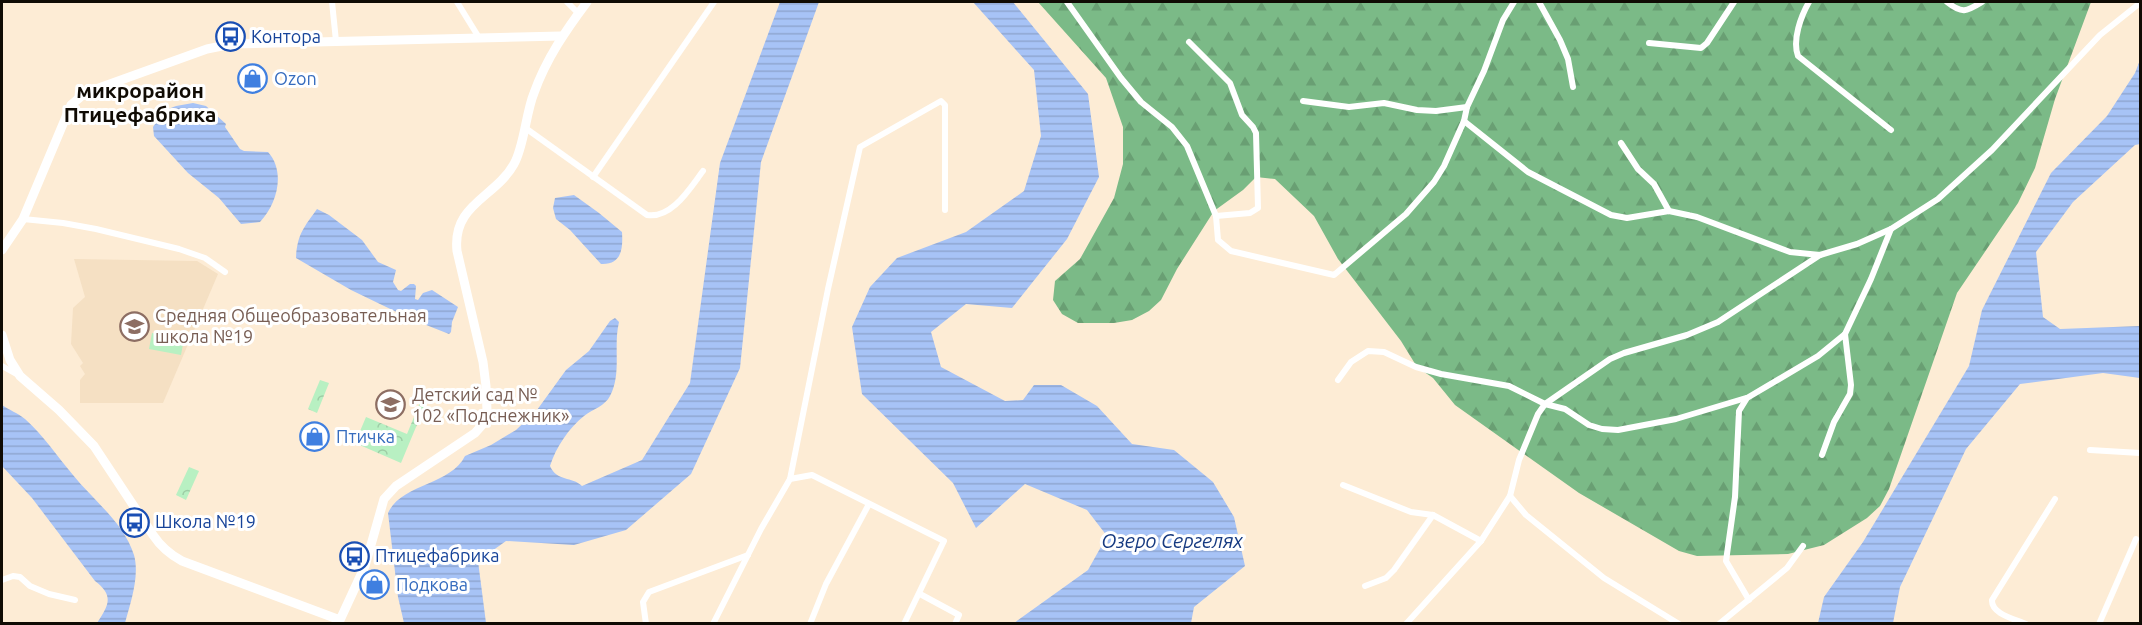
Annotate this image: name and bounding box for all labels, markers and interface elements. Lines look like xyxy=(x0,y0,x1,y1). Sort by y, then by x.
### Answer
bus stop icon: Контора xyxy=(214,21,246,53)
place label: Контора xyxy=(251,26,321,46)
shop icon: Ozon xyxy=(237,63,269,95)
place label: Ozon xyxy=(274,68,317,88)
district label: микрорайон Птицефабрика xyxy=(64,78,216,126)
place label: Средняя Общеобразовательная школа №19 xyxy=(155,305,427,346)
school or university icon: Средняя Общеобразовательная школа №19 xyxy=(118,310,150,342)
place label: Детский сад № 102 «Подснежник» xyxy=(412,384,570,425)
school or university icon: Детский сад № 102 «Подснежник» xyxy=(375,389,407,421)
shop icon: Птичка xyxy=(299,421,331,453)
place label: Птичка xyxy=(336,426,395,446)
bus stop icon: Школа №19 xyxy=(118,506,150,538)
place label: Школа №19 xyxy=(155,511,256,531)
water label: Озеро Сергелях xyxy=(1101,529,1243,552)
bus stop icon: Птицефабрика xyxy=(338,540,370,572)
place label: Птицефабрика xyxy=(375,545,500,565)
shop icon: Подкова xyxy=(359,569,391,601)
place label: Подкова xyxy=(396,574,468,594)

